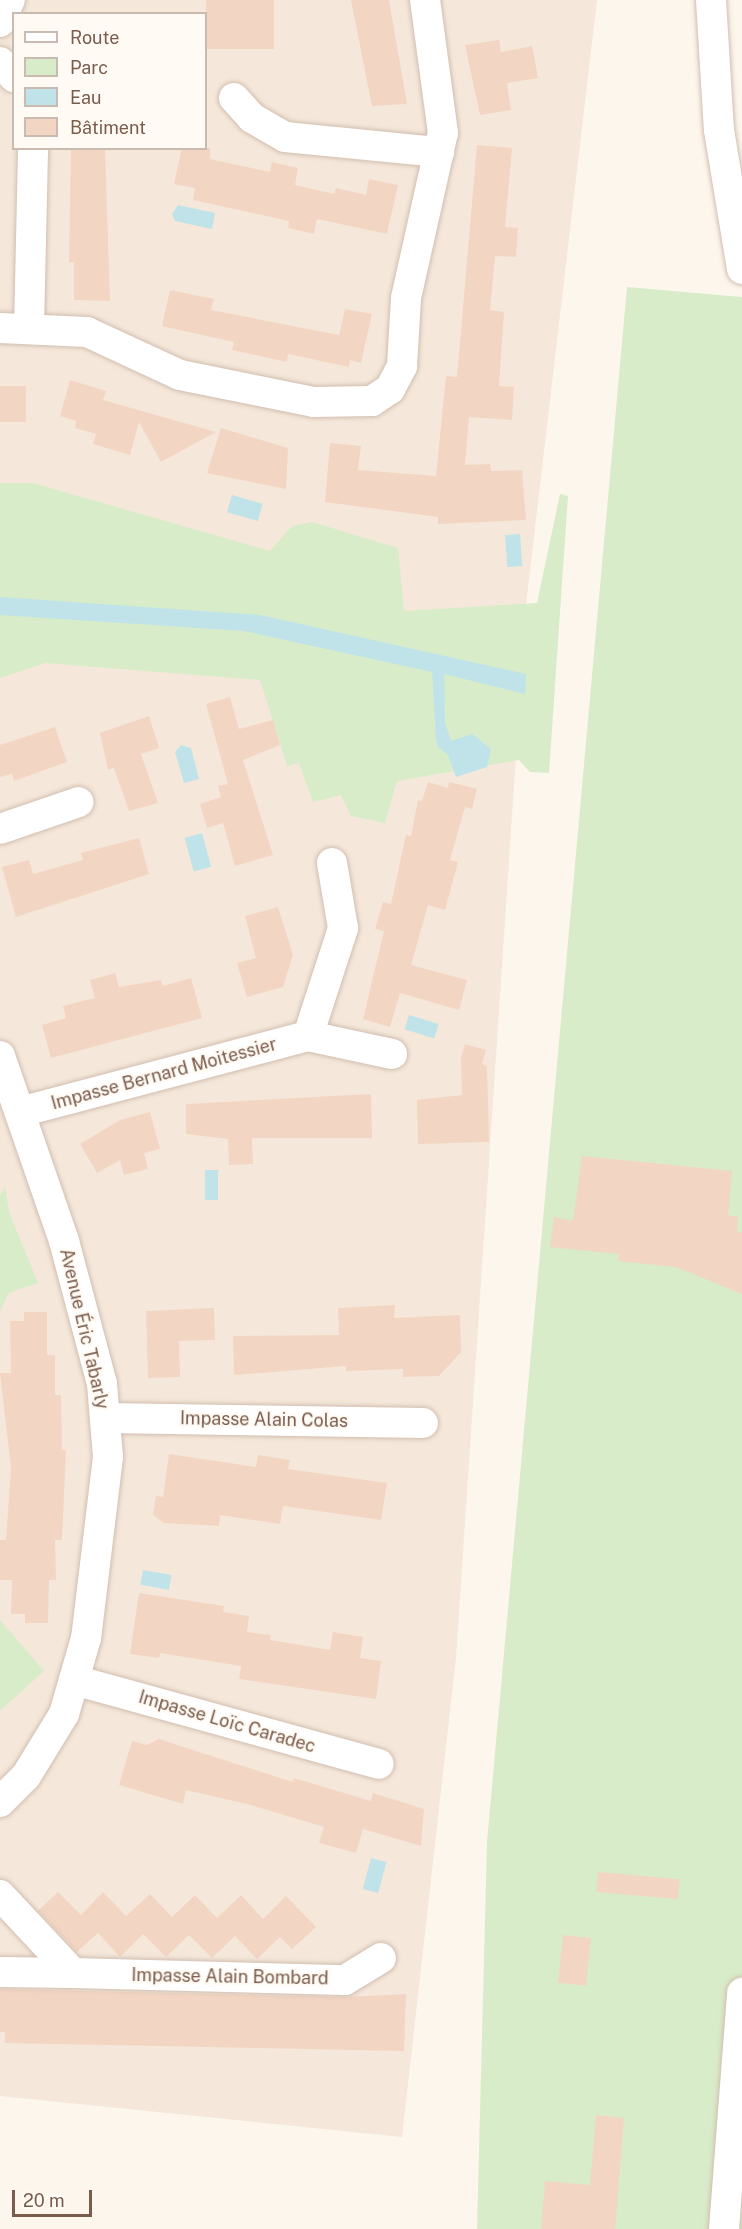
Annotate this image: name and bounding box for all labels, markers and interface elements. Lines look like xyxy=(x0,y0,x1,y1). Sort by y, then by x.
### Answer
legend xyxy=(12,12,207,150)
text: Route xyxy=(70,27,119,48)
text: Parc xyxy=(70,57,108,78)
text: Eau xyxy=(70,87,101,108)
text: Bâtiment xyxy=(70,117,146,138)
street label: Impasse Bernard Moitessier xyxy=(49,1033,279,1115)
street label: Avenue Éric Tabarly xyxy=(55,1246,113,1412)
street label: Impasse Alain Colas xyxy=(180,1408,348,1432)
street label: Impasse Loïc Caradec xyxy=(136,1686,318,1758)
street label: Impasse Alain Bombard xyxy=(131,1964,329,1990)
scale bar xyxy=(15,2178,94,2216)
text: 20 m xyxy=(23,2190,65,2211)

